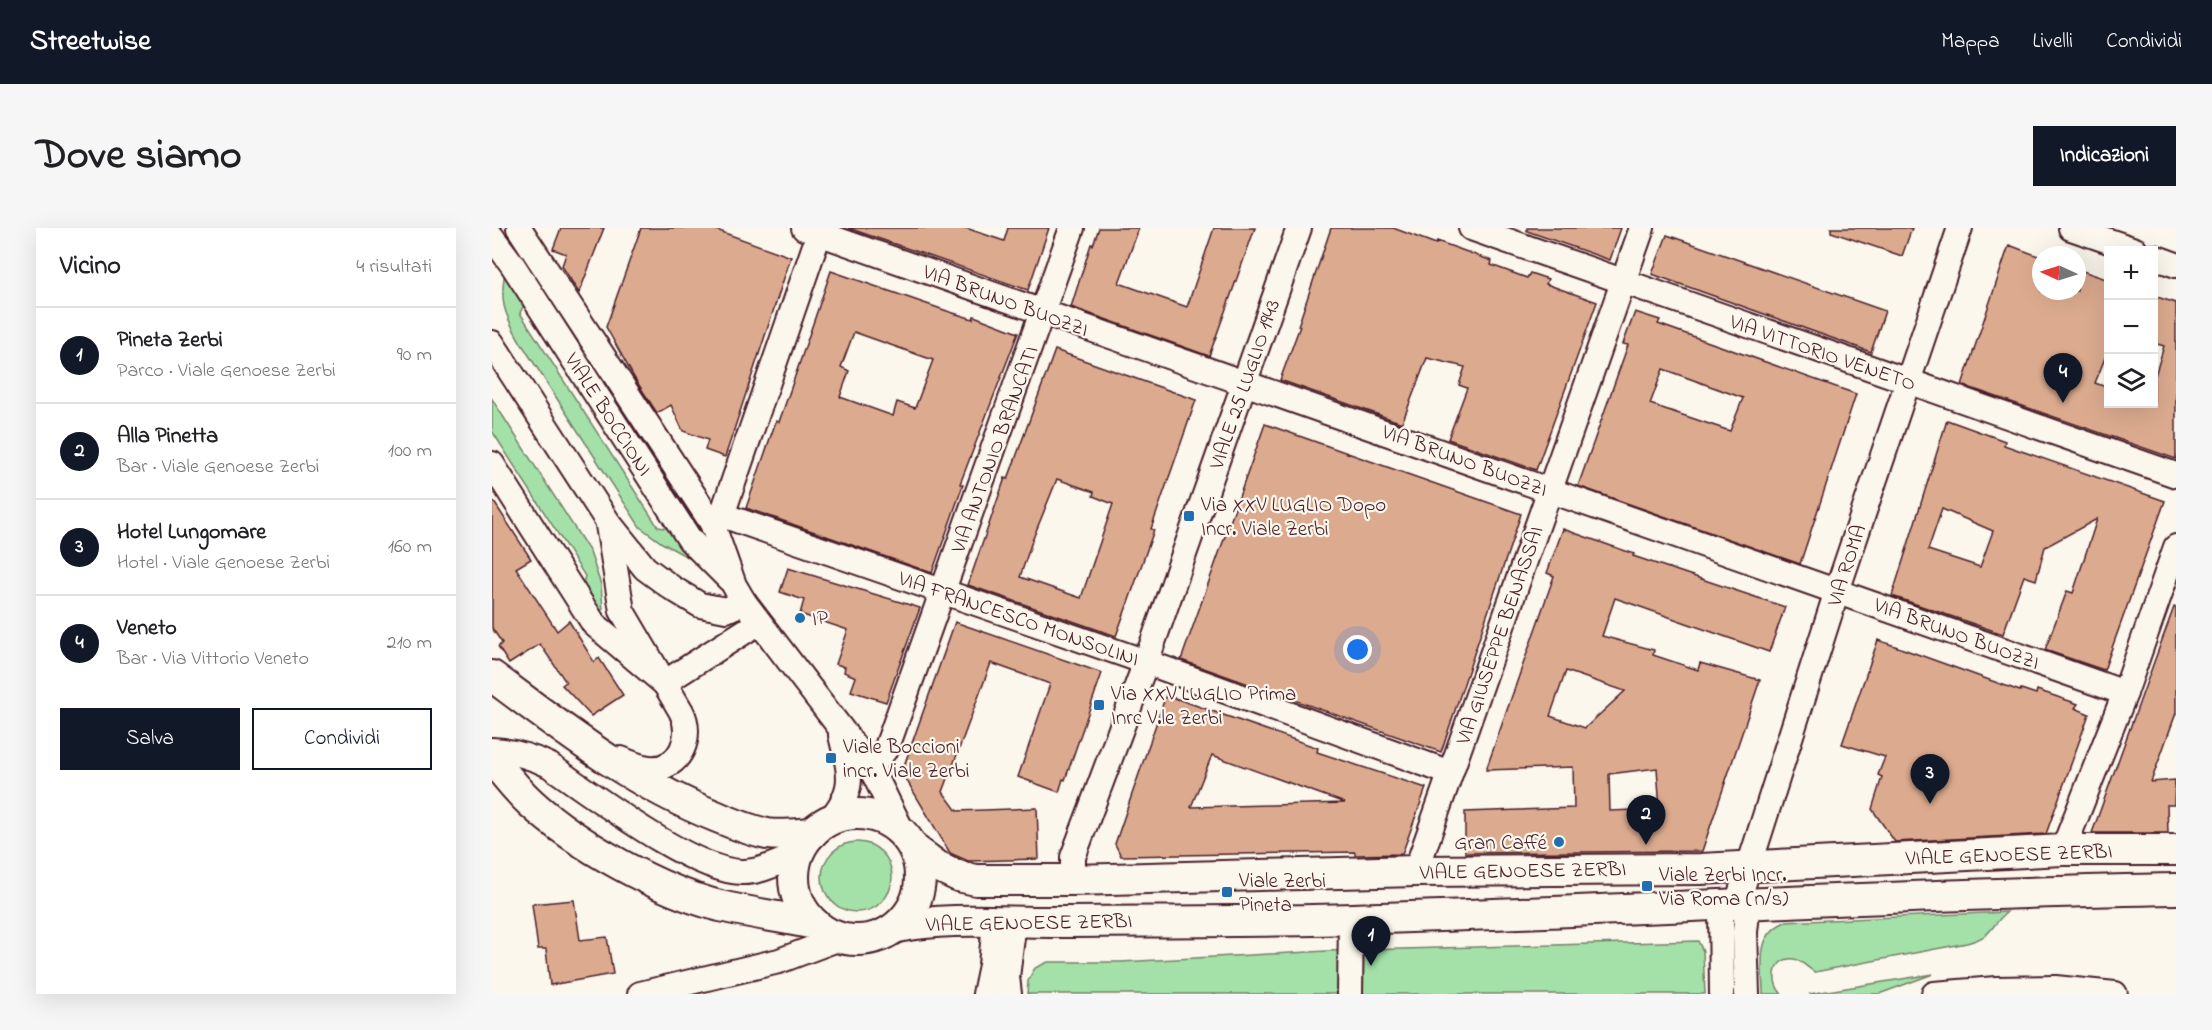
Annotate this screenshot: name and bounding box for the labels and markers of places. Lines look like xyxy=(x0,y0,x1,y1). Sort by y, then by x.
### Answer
pin: 4 xyxy=(2044,354,2082,403)
place label: Via XXV LUGLIO Dopo Incr. Viale Zerbi xyxy=(1200,491,1386,545)
marker: Via XXV LUGLIO Dopo Incr. Viale Zerbi xyxy=(1182,509,1196,523)
place label: IP xyxy=(812,605,828,635)
marker: IP xyxy=(793,611,807,625)
place label: Via XXV LUGLIO Prima Inrc V.le Zerbi xyxy=(1110,680,1296,734)
marker: Via XXV LUGLIO Prima Inrc V.le Zerbi xyxy=(1092,698,1106,712)
place label: Viale Boccioni incr. Viale Zerbi xyxy=(842,733,969,787)
marker: Viale Boccioni incr. Viale Zerbi xyxy=(824,751,838,765)
pin: 3 xyxy=(1910,754,1950,804)
pin: 2 xyxy=(1626,796,1666,845)
place label: Gran Caffé xyxy=(1454,829,1548,859)
marker: Gran Caffé xyxy=(1552,835,1566,849)
place label: Viale Zerbi Incr. Via Roma (n/s) xyxy=(1658,861,1788,915)
place label: Viale Zerbi Pineta xyxy=(1238,867,1326,921)
marker: Viale Zerbi Incr. Via Roma (n/s) xyxy=(1640,879,1654,893)
marker: Viale Zerbi Pineta xyxy=(1220,885,1234,899)
pin: 1 xyxy=(1352,916,1390,966)

